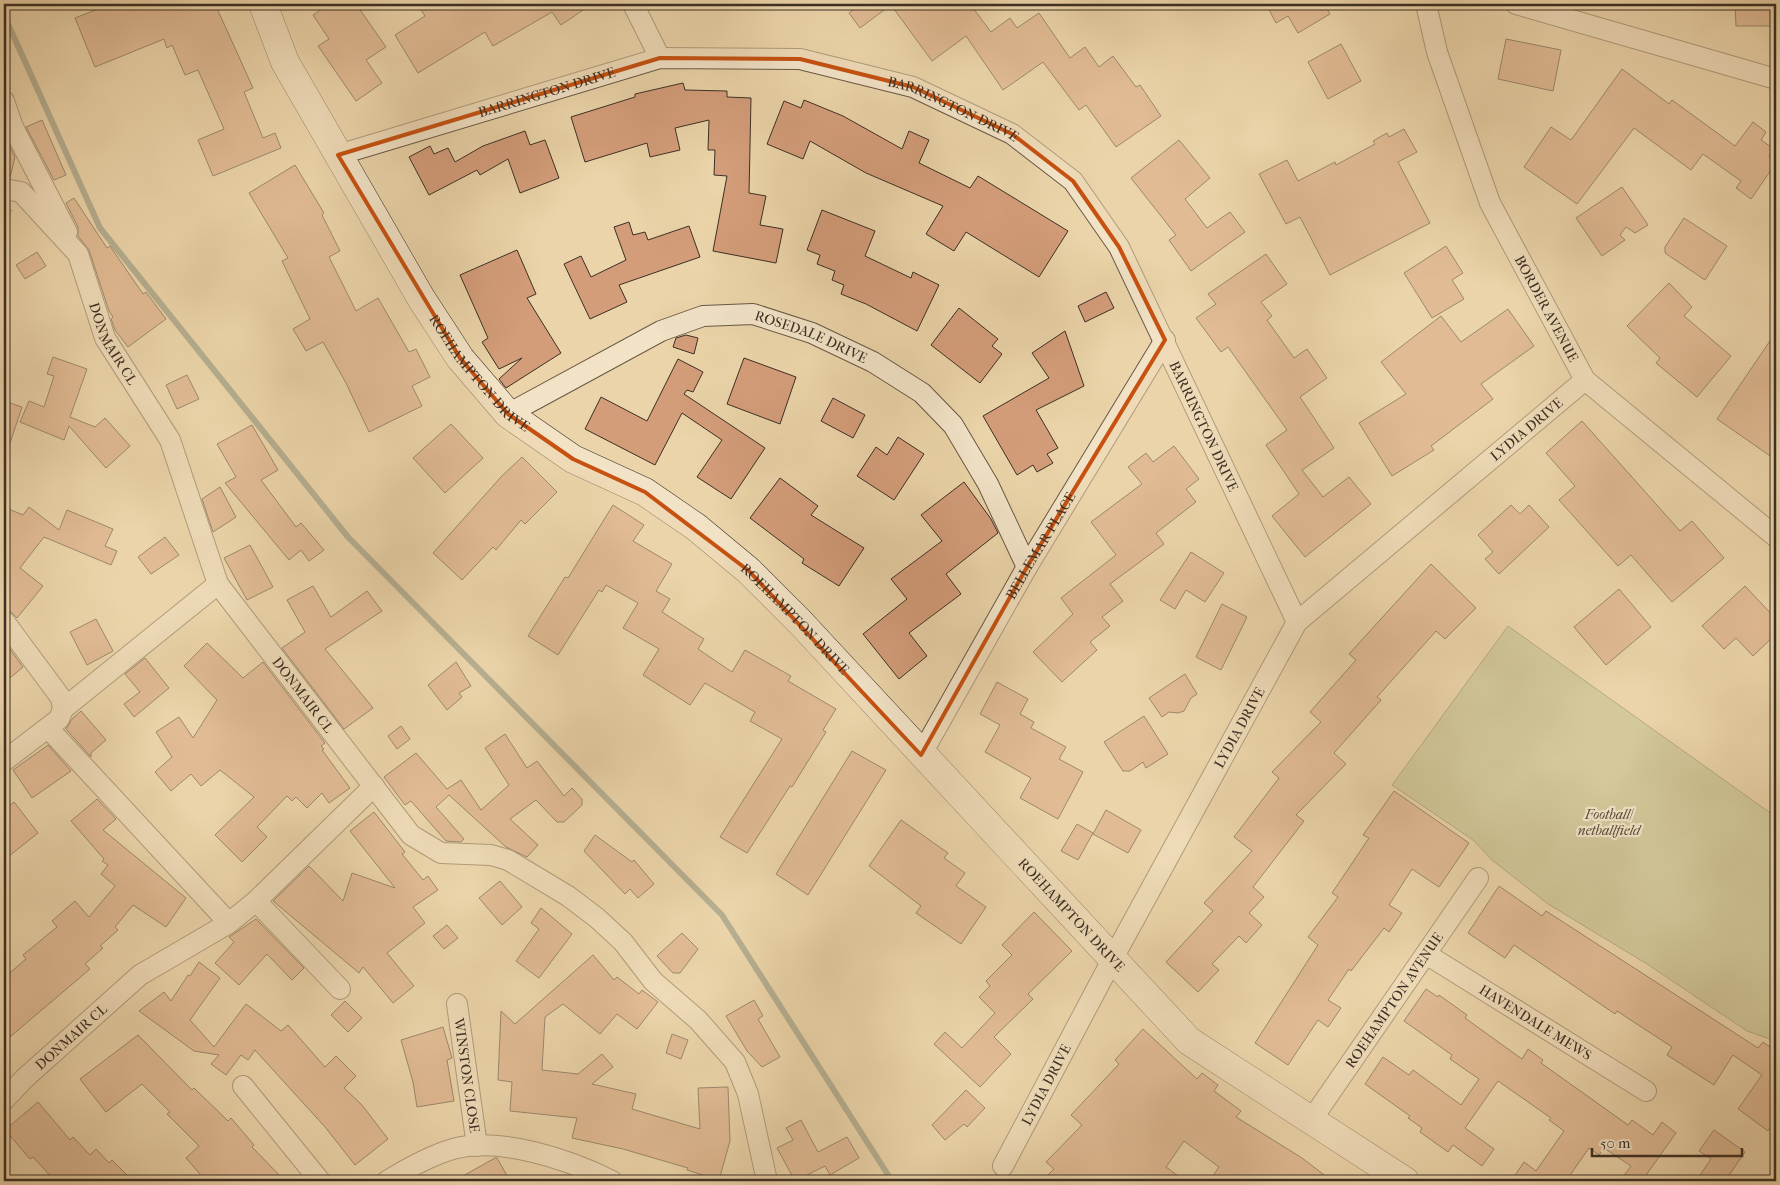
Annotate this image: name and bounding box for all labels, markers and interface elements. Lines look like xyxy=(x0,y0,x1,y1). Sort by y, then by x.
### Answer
street label: BARRINGTON DRIVE xyxy=(476,64,618,121)
street label: BARRINGTON DRIVE xyxy=(886,73,1023,146)
street label: BORDER AVENUE xyxy=(1511,253,1582,365)
street label: DONMAIR CL xyxy=(85,300,141,389)
street label: ROSEDALE DRIVE xyxy=(752,307,870,367)
street label: ROEHAMPTON DRIVE xyxy=(425,311,533,436)
street label: BARRINGTON DRIVE xyxy=(1165,358,1242,495)
street label: LYDIA DRIVE xyxy=(1487,394,1567,465)
street label: BELLEMAR PLACE xyxy=(1002,489,1080,603)
street label: ROEHAMPTON DRIVE xyxy=(737,560,853,679)
street label: DONMAIR CL xyxy=(268,654,337,736)
street label: LYDIA DRIVE xyxy=(1211,684,1269,771)
park label: Football/ netballfield xyxy=(1578,806,1642,839)
street label: ROEHAMPTON DRIVE xyxy=(1014,855,1128,975)
street label: ROEHAMPTON AVENUE xyxy=(1342,929,1447,1071)
street label: HAVENDALE MEWS xyxy=(1476,981,1595,1064)
street label: DONMAIR CL xyxy=(32,1000,111,1074)
street label: WINSTON CLOSE xyxy=(450,1016,483,1134)
street label: LYDIA DRIVE xyxy=(1018,1041,1075,1128)
scale bar xyxy=(1592,1125,1742,1157)
text: 50 m xyxy=(1600,1134,1631,1152)

